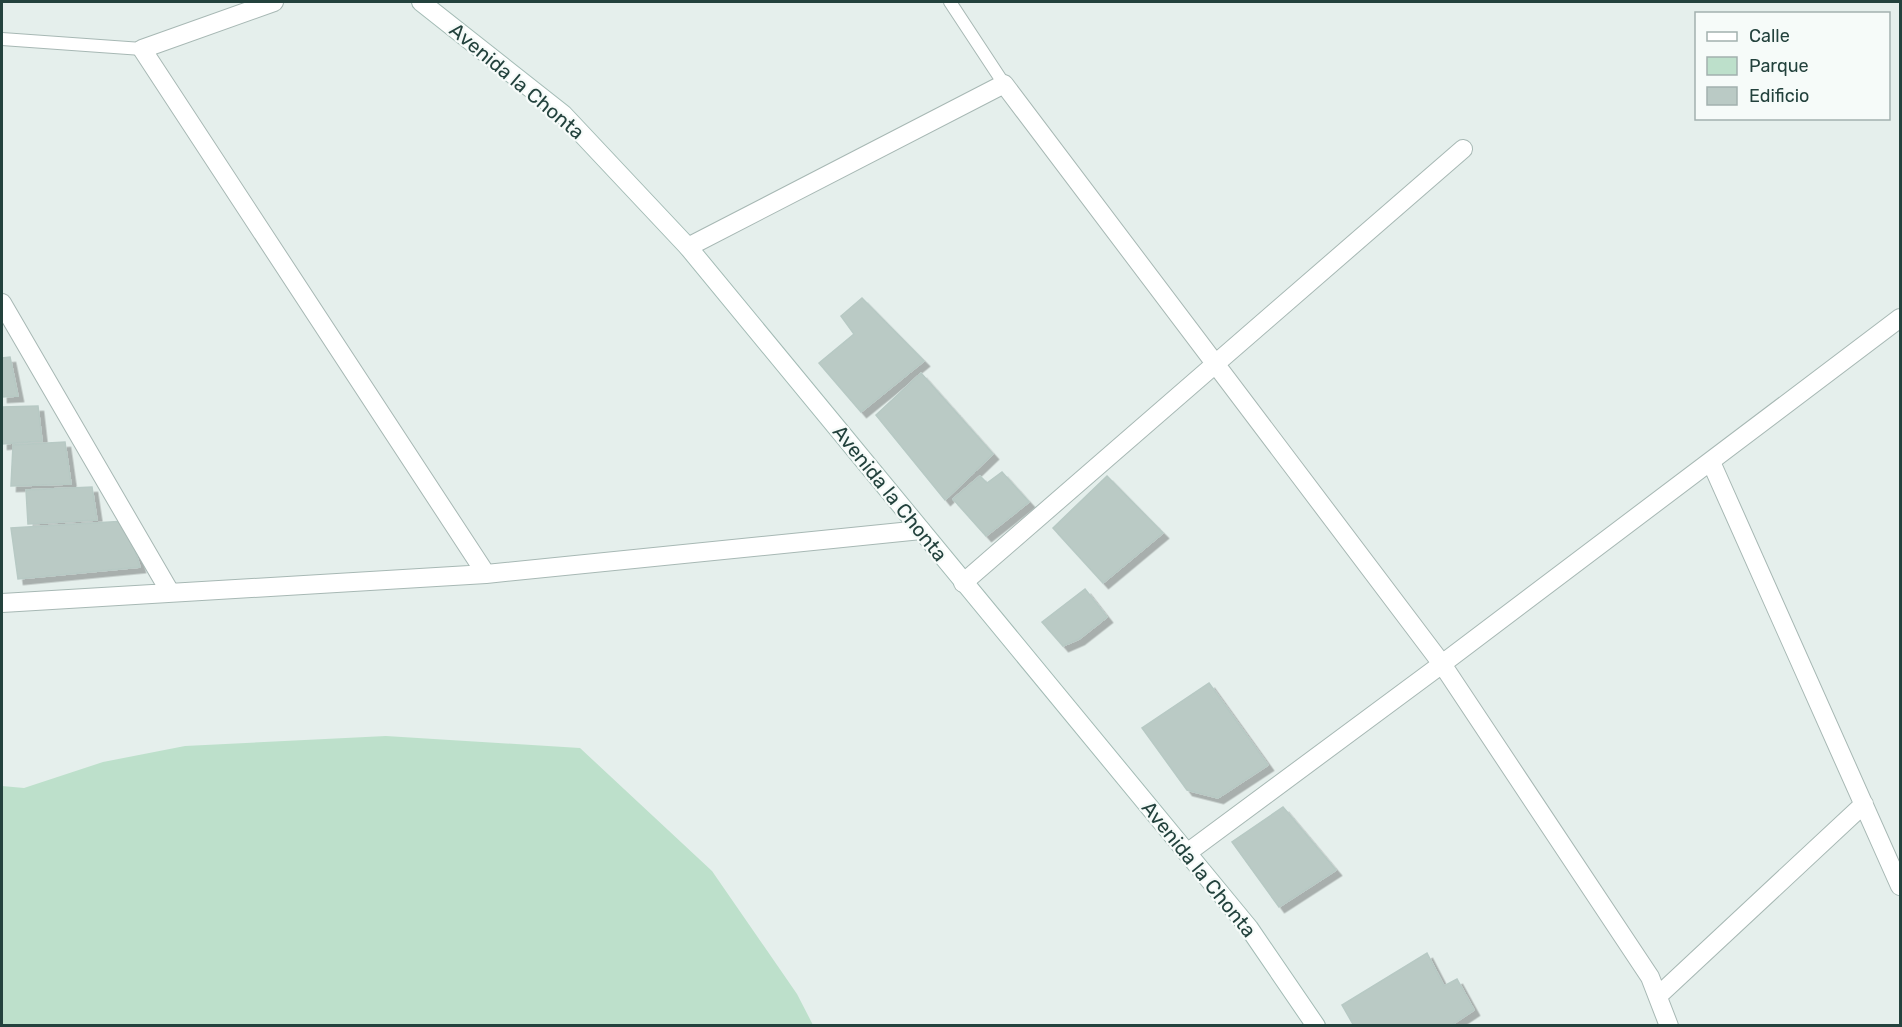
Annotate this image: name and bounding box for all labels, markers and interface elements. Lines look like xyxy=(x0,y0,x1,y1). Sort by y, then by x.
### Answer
legend xyxy=(1695,12,1890,120)
street label: Avenida la Chonta xyxy=(445,18,589,144)
text: Calle xyxy=(1749,25,1790,47)
text: Parque xyxy=(1749,55,1809,77)
text: Edificio xyxy=(1749,85,1809,107)
street label: Avenida la Chonta xyxy=(828,420,952,566)
street label: Avenida la Chonta xyxy=(1137,796,1261,942)

